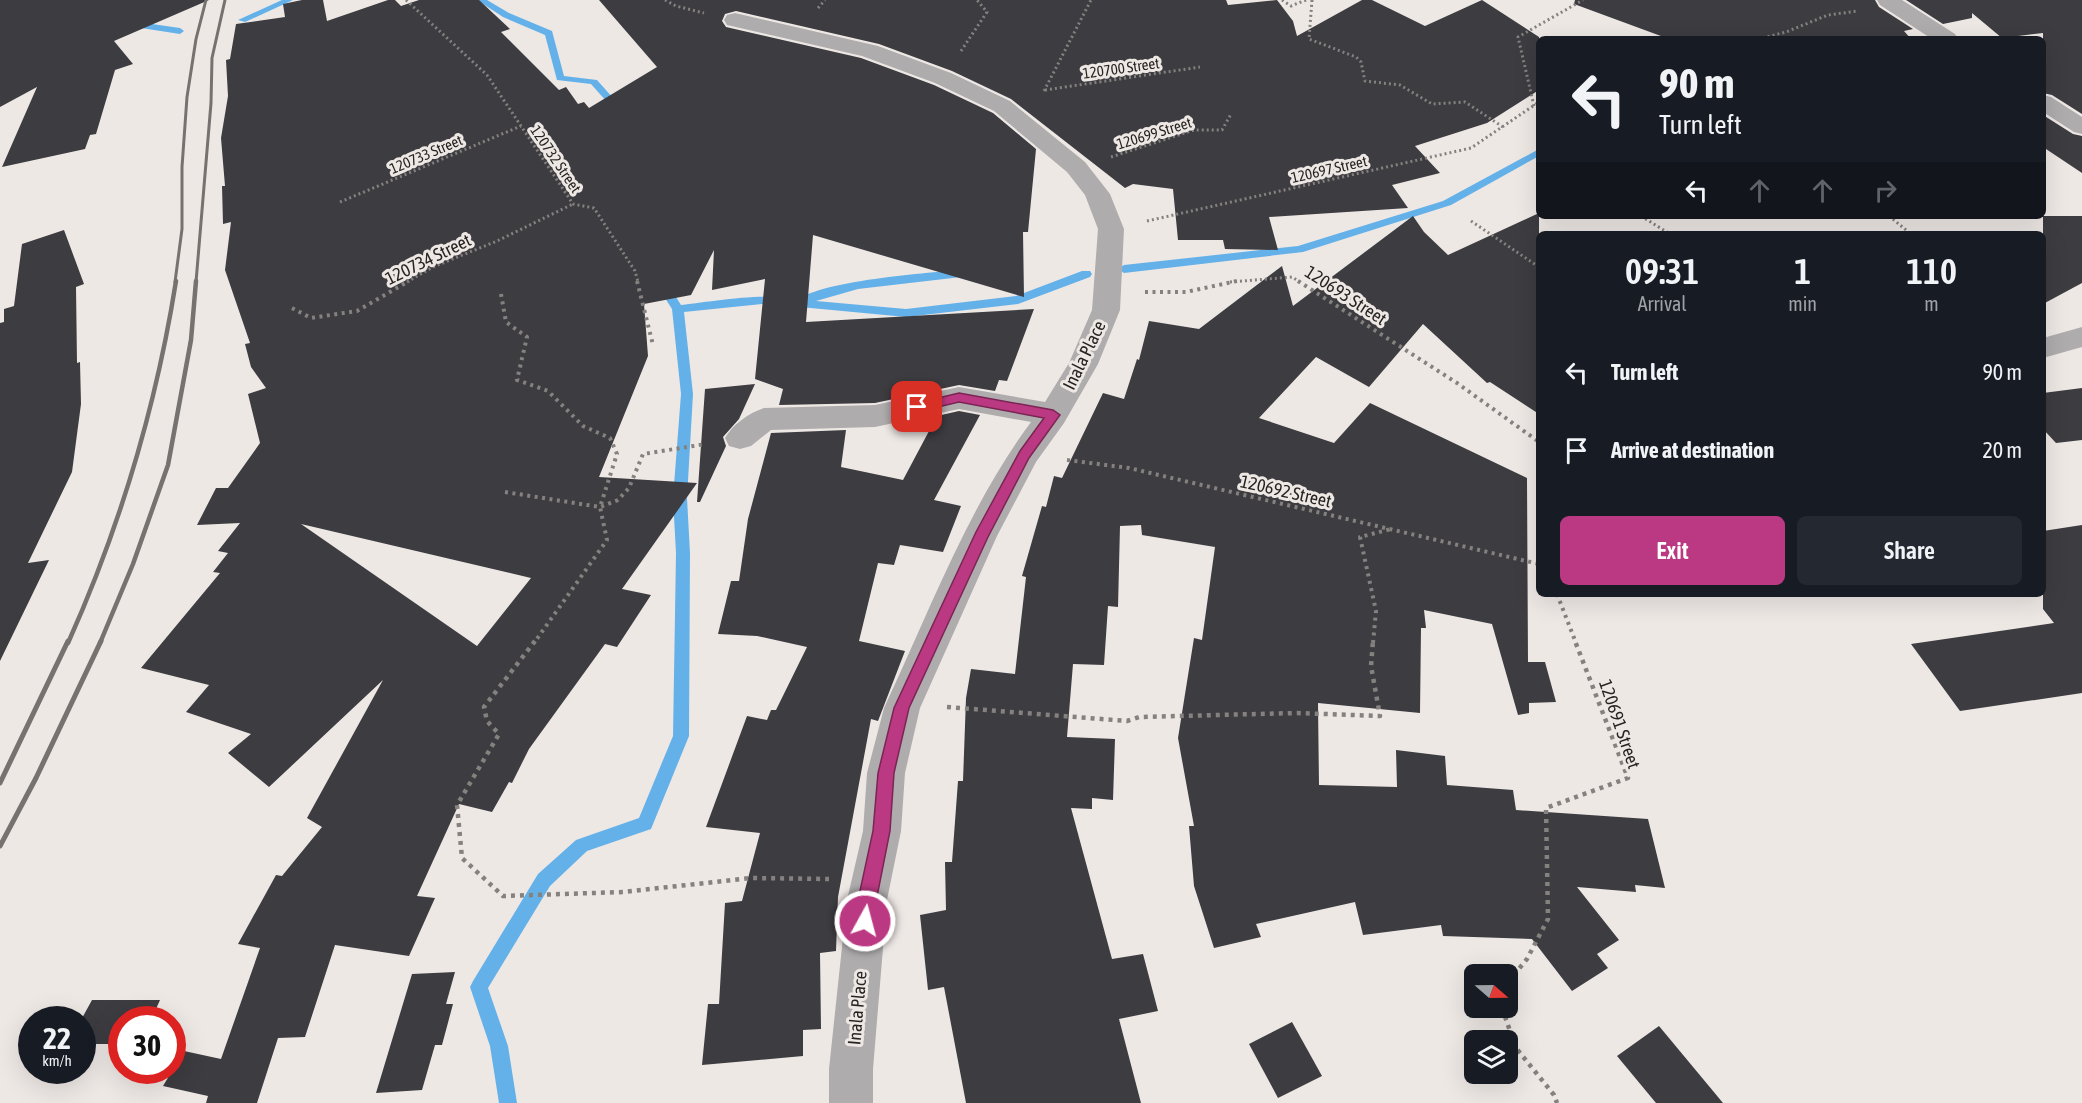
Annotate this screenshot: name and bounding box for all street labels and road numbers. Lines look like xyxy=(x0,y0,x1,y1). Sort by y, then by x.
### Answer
street label: 120700 Street xyxy=(1082,54,1160,82)
street label: 120699 Street xyxy=(1115,114,1193,152)
street label: 120732 Street xyxy=(527,122,585,196)
street label: 120733 Street xyxy=(387,131,465,177)
street label: 120697 Street xyxy=(1289,152,1369,186)
street label: 120734 Street xyxy=(382,229,474,289)
street label: 120693 Street xyxy=(1301,261,1391,329)
street label: Inala Place xyxy=(1058,317,1110,393)
street label: 120692 Street xyxy=(1238,470,1334,512)
street label: 120691 Street xyxy=(1595,677,1645,771)
street label: Inala Place xyxy=(843,970,871,1046)

